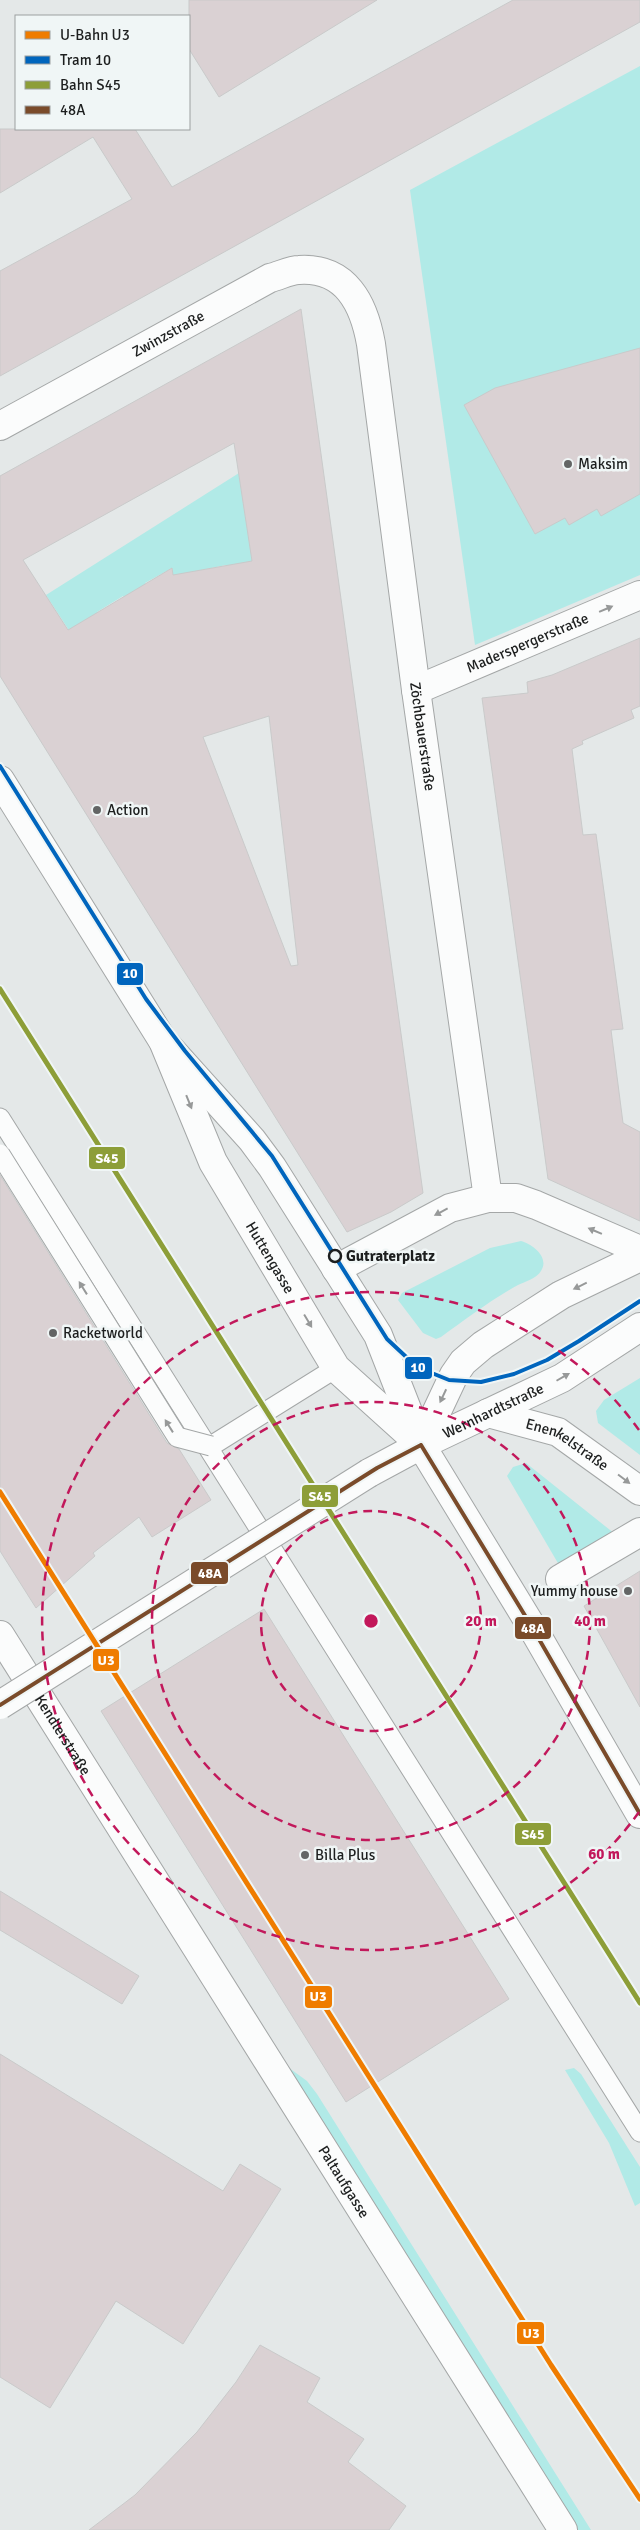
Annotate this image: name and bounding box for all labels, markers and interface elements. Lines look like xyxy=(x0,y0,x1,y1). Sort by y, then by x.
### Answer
legend xyxy=(15,15,190,130)
text: U-Bahn U3 xyxy=(60,26,130,44)
text: Tram 10 xyxy=(60,51,111,69)
text: Bahn S45 xyxy=(60,76,121,94)
text: 48A xyxy=(60,101,85,119)
street label: Zwinzstraße xyxy=(129,307,208,361)
place label: Maksim xyxy=(578,455,628,473)
marker: Maksim xyxy=(562,458,574,470)
one-way arrow xyxy=(599,605,613,613)
street label: Maderspergerstraße xyxy=(464,609,591,677)
street label: Zöchbauerstraße xyxy=(406,681,439,792)
place label: Action xyxy=(107,801,149,819)
marker: Action xyxy=(91,804,103,816)
line badge: 10 xyxy=(116,962,144,986)
text: 10 xyxy=(122,965,138,982)
one-way arrow xyxy=(185,1095,193,1109)
line badge: S45 xyxy=(88,1146,126,1170)
text: S45 xyxy=(96,1150,118,1167)
one-way arrow xyxy=(435,1208,448,1217)
street label: Huttengasse xyxy=(242,1218,298,1297)
one-way arrow xyxy=(588,1226,602,1234)
place label: Gutraterplatz xyxy=(346,1247,435,1265)
marker: Gutraterplatz xyxy=(328,1249,342,1263)
one-way arrow xyxy=(79,1281,88,1294)
one-way arrow xyxy=(573,1282,587,1290)
one-way arrow xyxy=(303,1314,312,1327)
place label: Racketworld xyxy=(63,1324,143,1342)
marker: Racketworld xyxy=(47,1327,59,1339)
line badge: 10 xyxy=(404,1356,433,1380)
text: 10 xyxy=(410,1359,426,1376)
one-way arrow xyxy=(556,1372,570,1381)
street label: Wernhardtstraße xyxy=(440,1379,547,1442)
one-way arrow xyxy=(439,1389,448,1404)
street label: Enenkelstraße xyxy=(524,1415,612,1474)
one-way arrow xyxy=(165,1419,174,1432)
one-way arrow xyxy=(617,1474,631,1484)
line badge: S45 xyxy=(301,1484,339,1508)
text: S45 xyxy=(309,1488,331,1505)
line badge: 48A xyxy=(190,1561,229,1585)
text: 48A xyxy=(198,1565,222,1582)
place label: Yummy house xyxy=(531,1582,618,1600)
marker: Yummy house xyxy=(622,1585,634,1597)
centre of rings xyxy=(362,1612,380,1630)
text: 20 m xyxy=(465,1612,497,1630)
text: 40 m xyxy=(574,1612,606,1630)
line badge: 48A xyxy=(514,1616,552,1640)
text: 48A xyxy=(521,1620,545,1637)
line badge: U3 xyxy=(92,1648,120,1672)
text: U3 xyxy=(98,1652,115,1669)
street label: Kendlerstraße xyxy=(31,1691,95,1778)
line badge: S45 xyxy=(514,1822,552,1846)
text: S45 xyxy=(522,1826,544,1843)
text: 60 m xyxy=(588,1845,620,1863)
place label: Billa Plus xyxy=(315,1846,376,1864)
marker: Billa Plus xyxy=(299,1849,311,1861)
line badge: U3 xyxy=(304,1985,333,2009)
text: U3 xyxy=(310,1988,327,2005)
street label: Paltaufgasse xyxy=(314,2142,373,2221)
line badge: U3 xyxy=(516,2321,545,2345)
text: U3 xyxy=(523,2325,540,2342)

